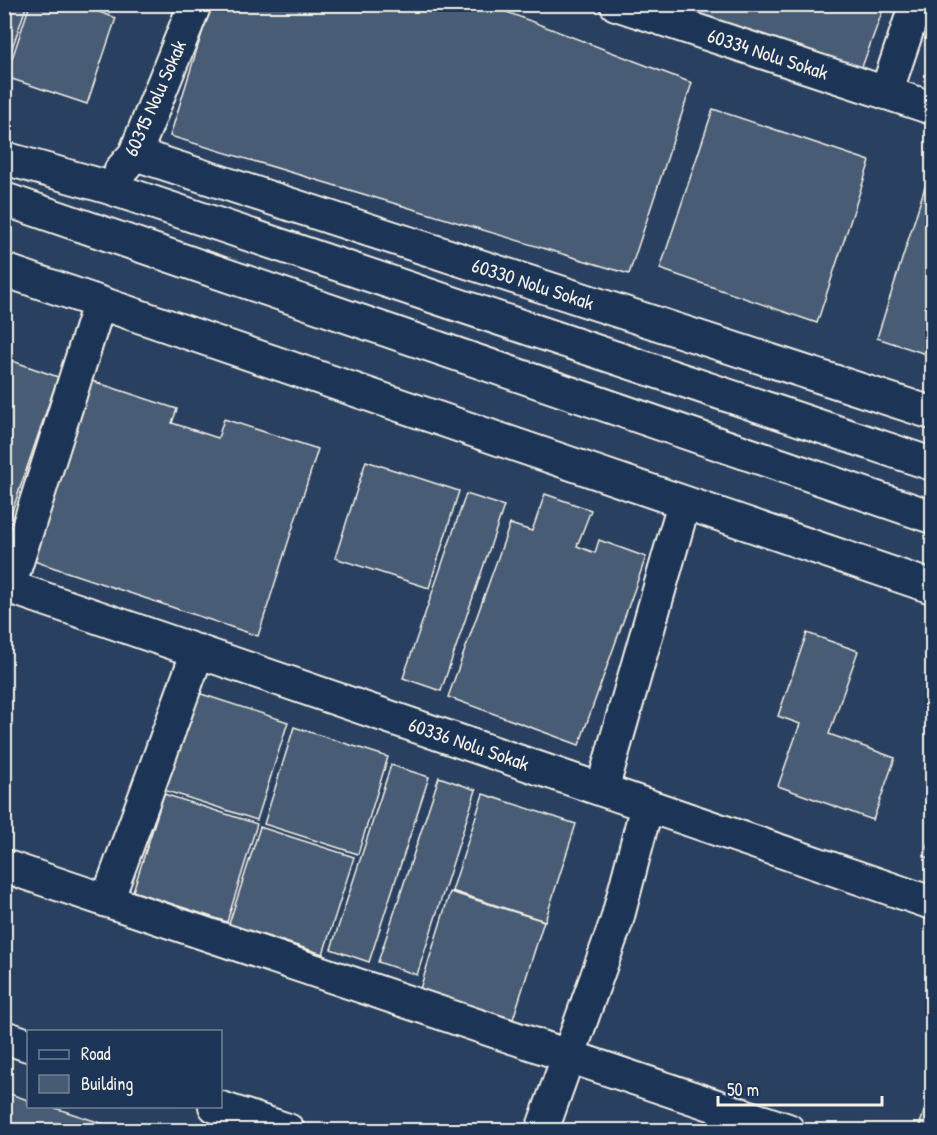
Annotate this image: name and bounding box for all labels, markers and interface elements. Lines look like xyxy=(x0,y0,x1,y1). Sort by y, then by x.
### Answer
street label: 60334 Nolu Sokak xyxy=(704,21,832,86)
street label: 60315 Nolu Sokak xyxy=(117,35,192,160)
street label: 60330 Nolu Sokak xyxy=(469,251,598,316)
street label: 60336 Nolu Sokak xyxy=(405,710,533,777)
legend xyxy=(27,1030,222,1108)
text: Road xyxy=(81,1041,111,1066)
scale bar xyxy=(718,1069,882,1107)
text: Building xyxy=(81,1071,133,1096)
text: 50 m xyxy=(727,1077,759,1102)

